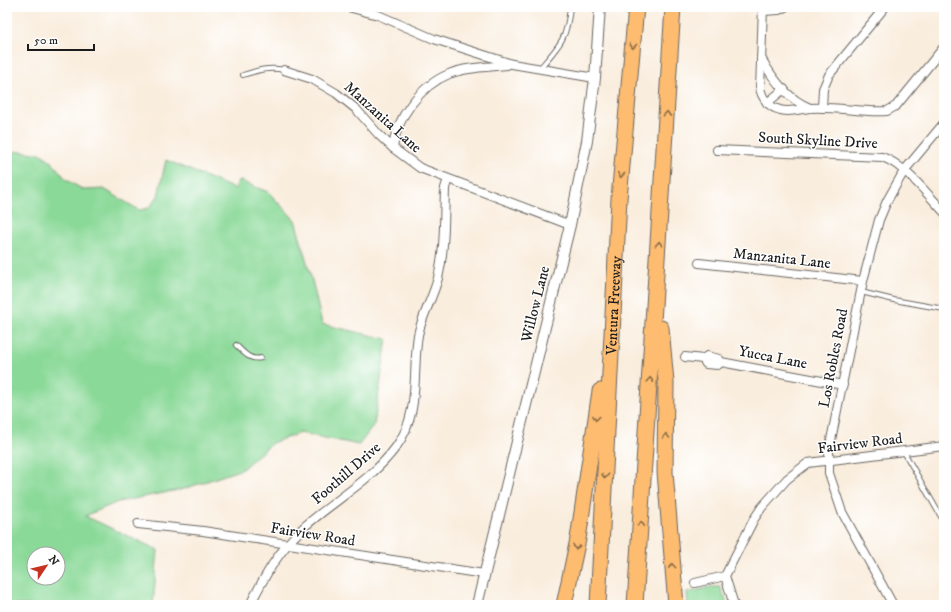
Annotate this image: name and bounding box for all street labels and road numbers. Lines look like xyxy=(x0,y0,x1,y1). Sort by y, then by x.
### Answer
street label: Manzanita Lane xyxy=(340,78,425,157)
street label: South Skyline Drive xyxy=(758,128,878,153)
street label: Manzanita Lane xyxy=(732,244,832,273)
street label: Ventura Freeway xyxy=(602,254,626,357)
street label: Willow Lane xyxy=(517,264,554,345)
street label: Los Robles Road xyxy=(815,306,852,409)
street label: Yucca Lane xyxy=(737,342,809,373)
street label: Fairview Road xyxy=(817,429,904,458)
street label: Foothill Drive xyxy=(308,438,385,509)
street label: Fairview Road xyxy=(269,518,357,551)

